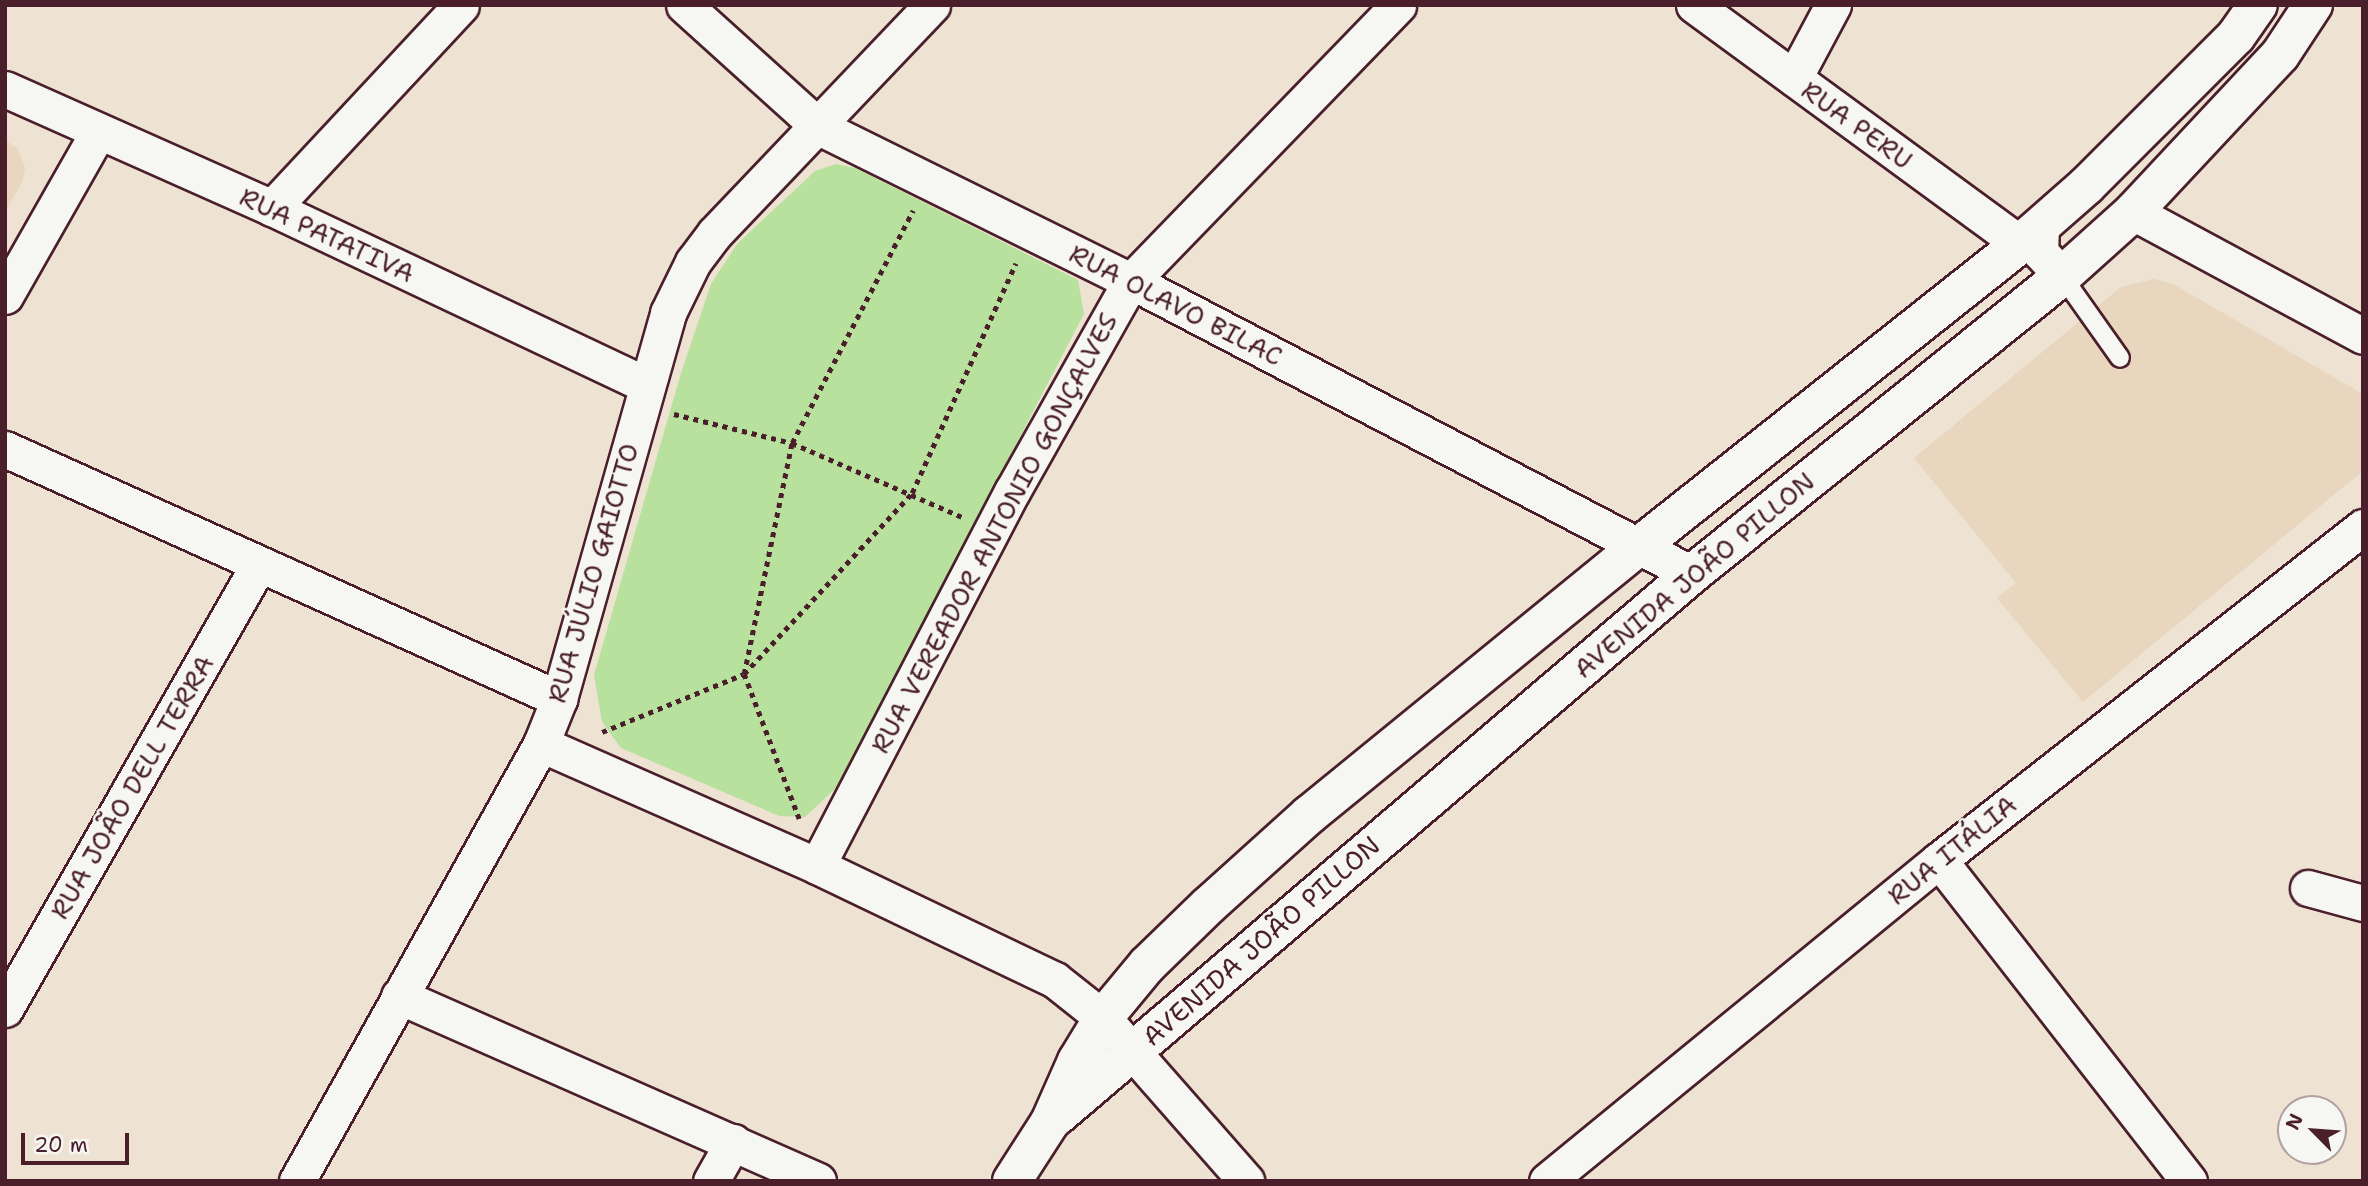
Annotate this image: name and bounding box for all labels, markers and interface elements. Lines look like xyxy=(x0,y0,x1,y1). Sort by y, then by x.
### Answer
street label: RUA PERU xyxy=(1795,74,1919,176)
street label: RUA PATATIVA xyxy=(235,181,419,289)
street label: RUA OLAVO BILAC xyxy=(1064,238,1288,372)
street label: RUA VEREADOR ANTONIO GONÇALVES xyxy=(864,307,1124,759)
street label: RUA JÚLIO GAIOTTO xyxy=(541,440,645,706)
street label: AVENIDA JOÃO PILLON xyxy=(1568,465,1820,685)
street label: RUA JOÃO DELL TERRA xyxy=(44,650,220,924)
street label: RUA ITÁLIA xyxy=(1881,789,2023,911)
street label: AVENIDA JOÃO PILLON xyxy=(1136,829,1386,1053)
north arrow xyxy=(2277,1095,2347,1165)
text: N xyxy=(2280,1110,2309,1134)
scale bar xyxy=(24,1120,133,1164)
text: 20 m xyxy=(34,1131,88,1159)

